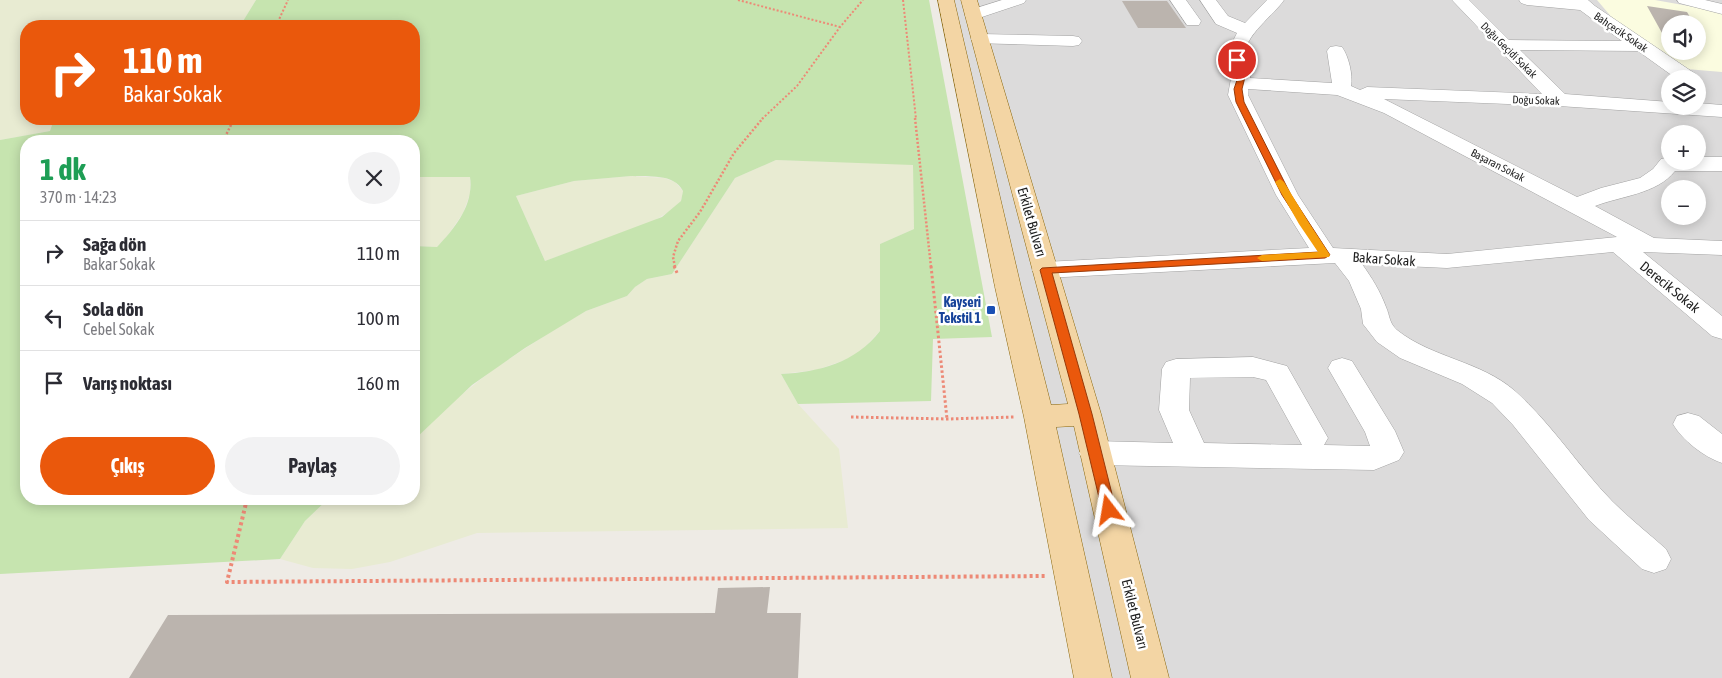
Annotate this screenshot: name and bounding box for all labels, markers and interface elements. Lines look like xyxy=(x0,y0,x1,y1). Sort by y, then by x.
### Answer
street label: Bahçecik Sokak xyxy=(1592,10,1650,54)
map controls xyxy=(1661,15,1706,225)
button: sound xyxy=(1661,15,1706,60)
street label: Doğu Geçidi Sokak xyxy=(1479,20,1540,81)
pin xyxy=(1216,39,1258,81)
icon: right xyxy=(40,40,105,105)
text: 110 m xyxy=(123,40,202,80)
icon: arrive xyxy=(1223,46,1251,74)
button: layers xyxy=(1661,70,1706,115)
text: Bakar Sokak xyxy=(123,81,222,107)
street label: Doğu Sokak xyxy=(1512,93,1560,107)
button: + xyxy=(1661,125,1706,170)
street label: Başaran Sokak xyxy=(1469,146,1527,184)
text: 1 dk xyxy=(40,152,86,186)
button: close xyxy=(348,152,400,204)
button: − xyxy=(1661,180,1706,225)
street label: Erkilet Bulvarı xyxy=(1014,185,1050,259)
text: 370 m · 14:23 xyxy=(40,188,117,206)
text: Sağa dön xyxy=(83,233,146,255)
icon: right xyxy=(40,239,68,267)
text: 110 m xyxy=(357,242,400,264)
street label: Bakar Sokak xyxy=(1352,249,1416,269)
text: Bakar Sokak xyxy=(83,255,155,273)
street label: Derecik Sokak xyxy=(1637,258,1703,316)
place label: Kayseri Tekstil 1 xyxy=(939,294,981,326)
text: Sola dön xyxy=(83,298,144,320)
icon: left xyxy=(40,304,68,332)
marker: Kayseri Tekstil 1 xyxy=(985,304,997,316)
text: 100 m xyxy=(357,307,400,329)
text: Cebel Sokak xyxy=(83,320,155,338)
icon: arrive xyxy=(40,369,68,397)
text: Varış noktası xyxy=(83,372,172,394)
text: 160 m xyxy=(357,372,400,394)
button: Çıkış xyxy=(40,437,215,495)
button: Paylaş xyxy=(225,437,400,495)
position arrow xyxy=(1082,483,1134,535)
street label: Erkilet Bulvarı xyxy=(1119,577,1151,651)

